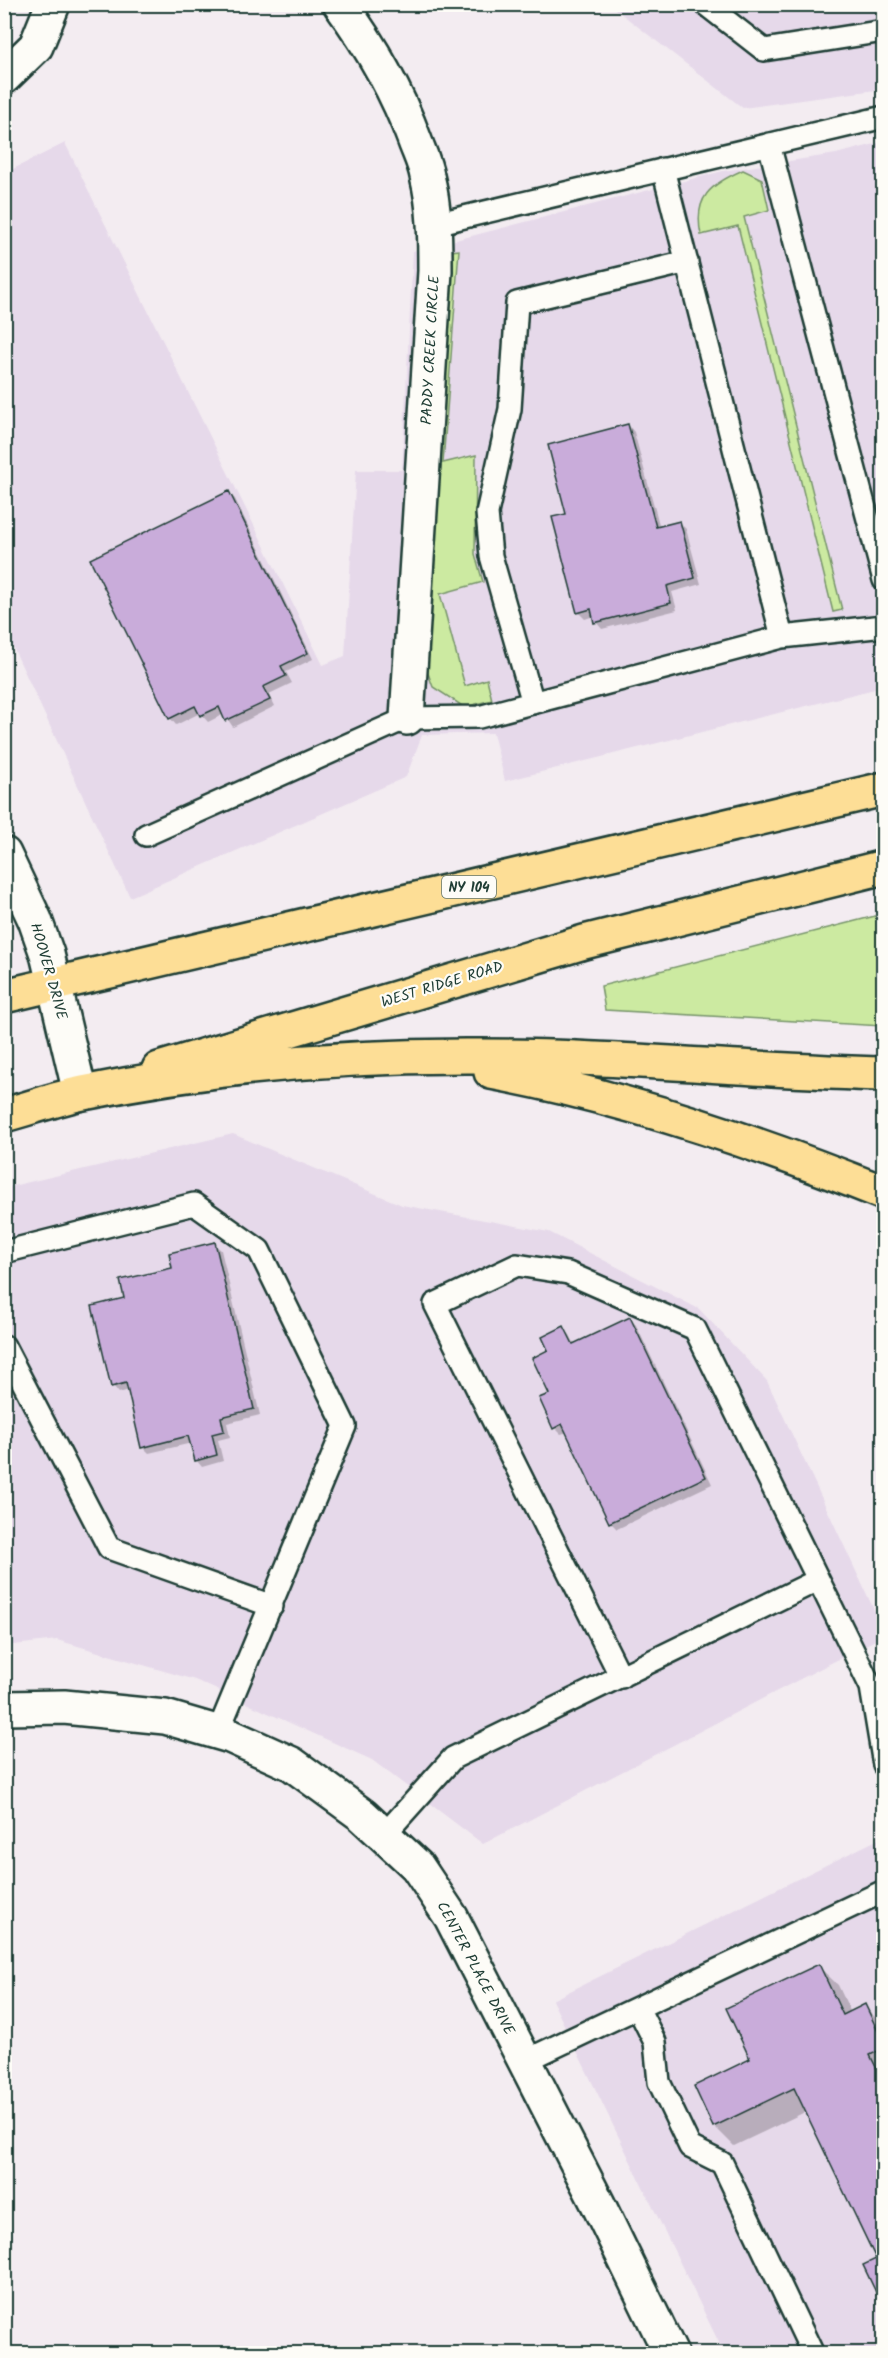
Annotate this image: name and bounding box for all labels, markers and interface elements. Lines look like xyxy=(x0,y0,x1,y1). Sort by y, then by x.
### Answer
street label: PADDY CREEK CIRCLE xyxy=(415,273,447,425)
road number: NY 104 xyxy=(442,876,496,898)
street label: HOOVER DRIVE xyxy=(23,920,74,1024)
street label: WEST RIDGE ROAD xyxy=(378,955,506,1015)
street label: CENTER PLACE DRIVE xyxy=(430,1897,521,2041)

